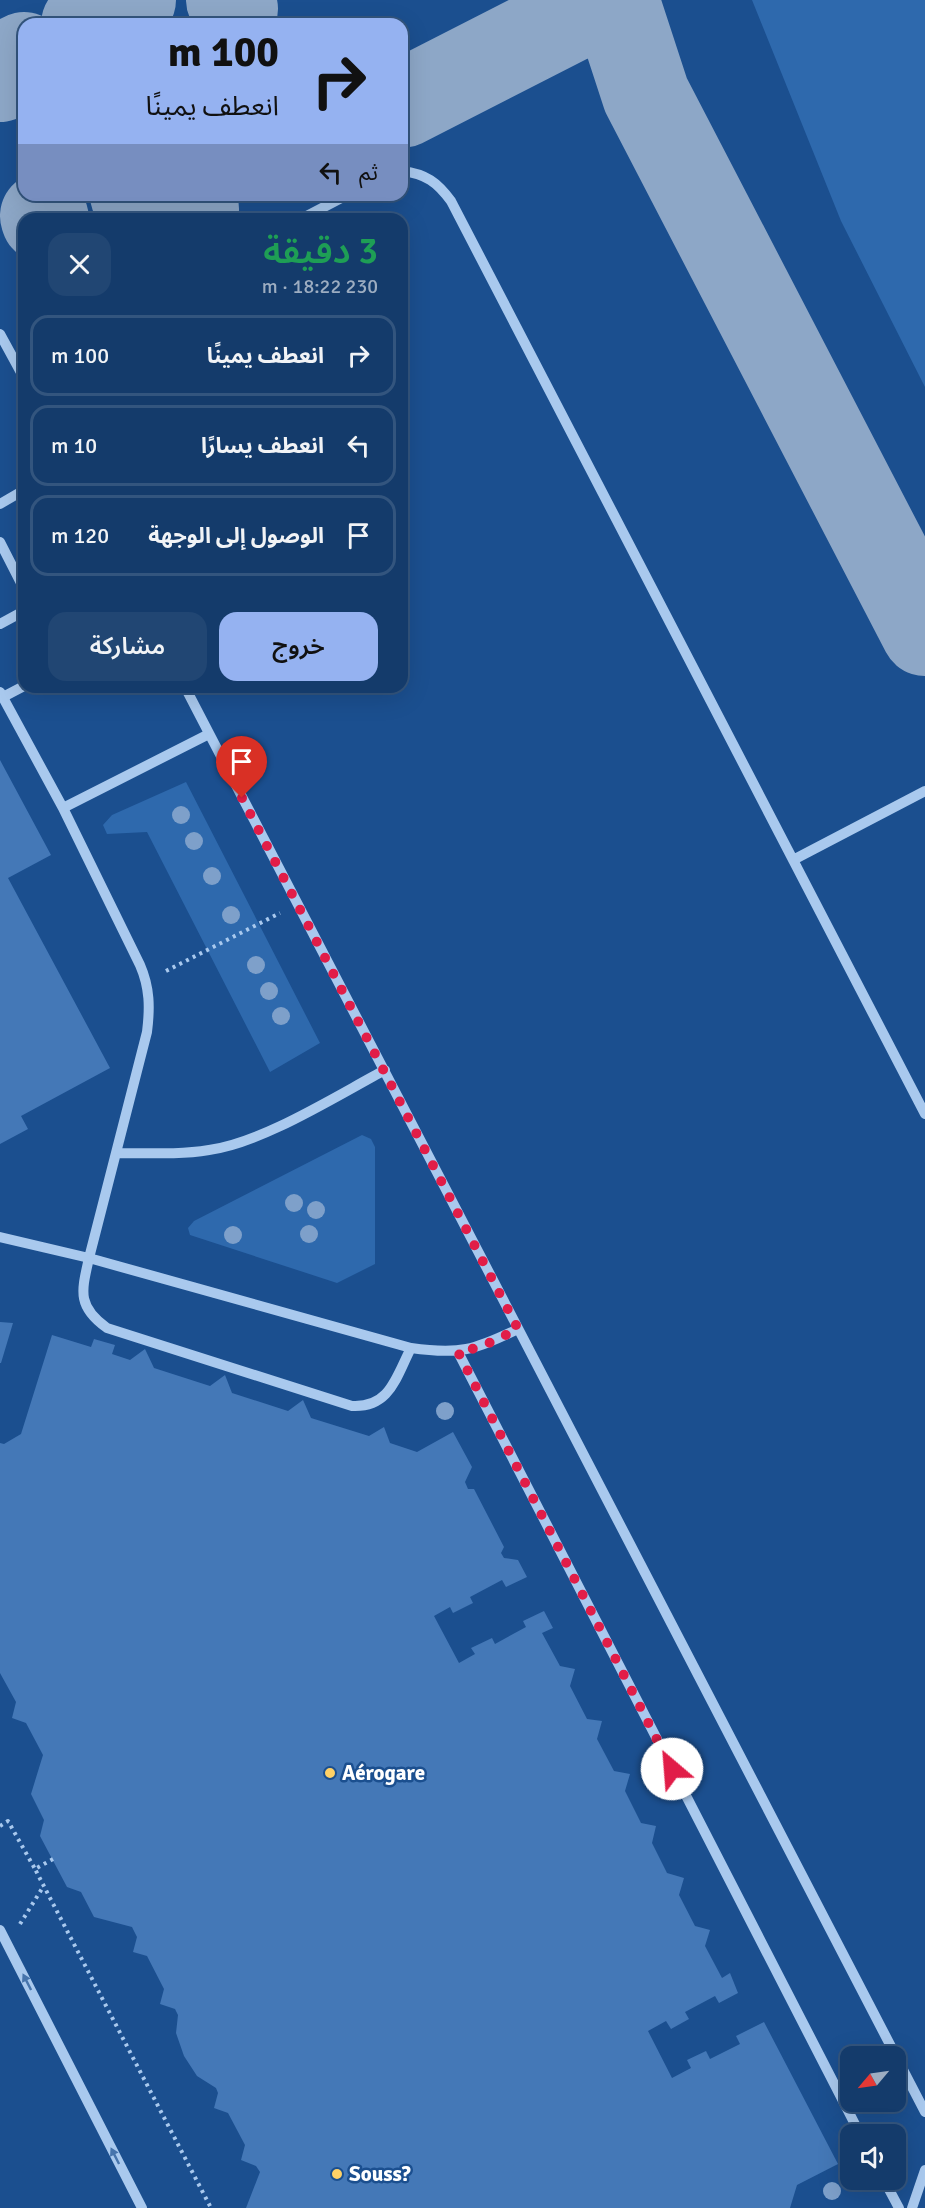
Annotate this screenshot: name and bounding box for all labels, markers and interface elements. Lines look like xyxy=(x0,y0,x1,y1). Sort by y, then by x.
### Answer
text: 100 m xyxy=(168,27,279,78)
icon: right xyxy=(300,42,378,120)
text: انعطف يمينًا xyxy=(146,90,279,123)
icon: left xyxy=(314,156,347,189)
text: ثم xyxy=(359,159,378,186)
text: 3 دقيقة xyxy=(263,229,378,274)
button: close xyxy=(48,233,111,296)
text: 230 m · 18:22 xyxy=(262,274,378,299)
icon: right xyxy=(342,339,375,372)
text: 100 m xyxy=(51,342,109,369)
text: انعطف يمينًا xyxy=(207,342,324,369)
icon: left xyxy=(342,429,375,462)
text: 10 m xyxy=(51,432,97,459)
text: انعطف يسارًا xyxy=(201,432,324,459)
icon: arrive xyxy=(342,519,375,552)
text: 120 m xyxy=(51,522,109,549)
text: الوصول إلى الوجهة xyxy=(148,522,324,549)
button: مشاركة xyxy=(48,612,207,681)
button: خروج xyxy=(219,612,378,681)
pin xyxy=(216,736,267,798)
icon: arrive xyxy=(225,745,258,778)
position arrow xyxy=(640,1737,704,1801)
place label: Aérogare xyxy=(342,1760,425,1786)
marker: Aérogare xyxy=(323,1766,337,1780)
one-way arrow xyxy=(22,1973,32,1990)
north arrow xyxy=(840,2046,906,2112)
map controls xyxy=(840,2046,906,2190)
button: sound xyxy=(840,2124,906,2190)
one-way arrow xyxy=(110,2147,120,2164)
place label: Souss? xyxy=(349,2161,411,2187)
marker: Souss? xyxy=(330,2167,344,2181)

